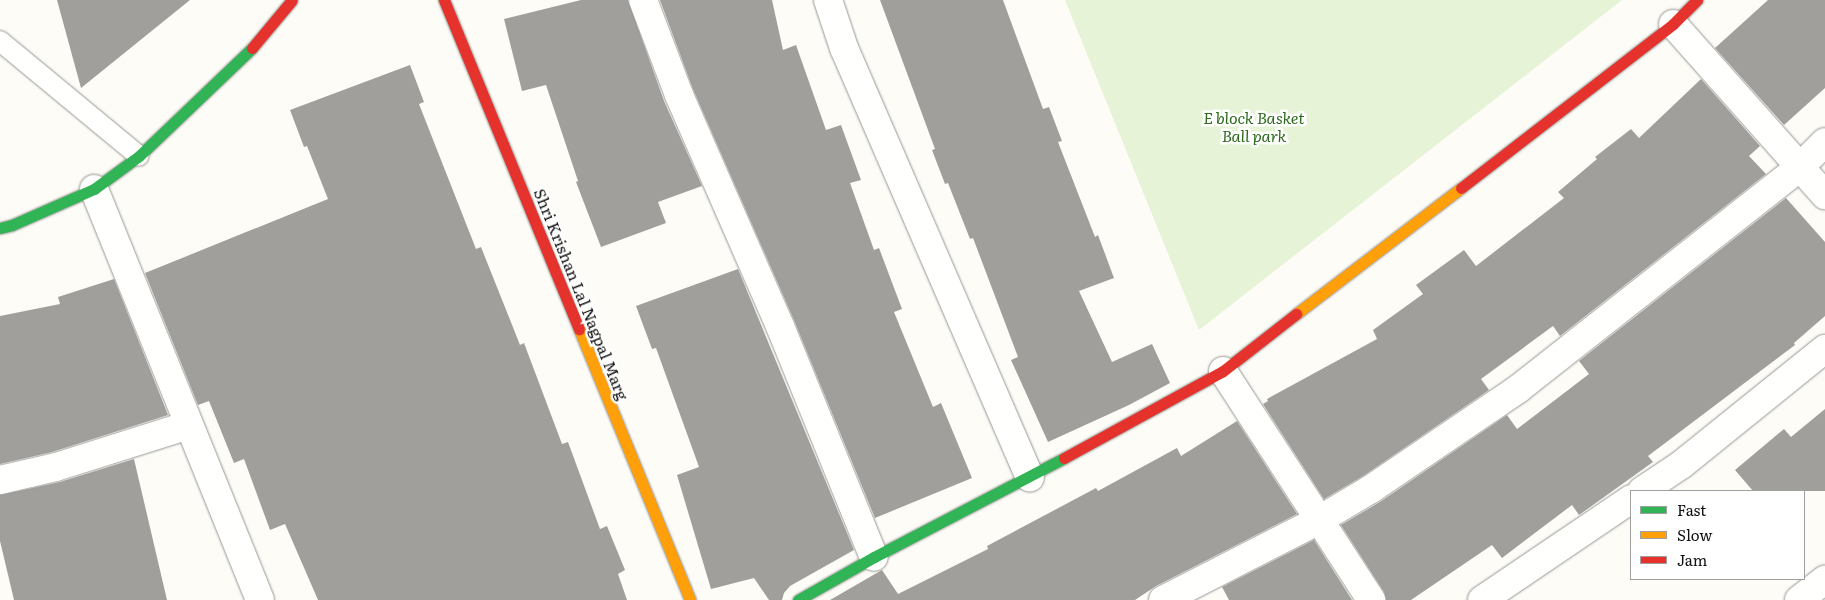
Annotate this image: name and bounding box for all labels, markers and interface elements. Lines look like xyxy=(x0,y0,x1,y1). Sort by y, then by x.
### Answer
park label: E block Basket Ball park xyxy=(1203,107,1305,145)
street label: Shri Krishan Lal Nagpal Marg xyxy=(531,185,633,403)
legend xyxy=(1630,490,1805,580)
text: Fast xyxy=(1677,498,1706,521)
text: Slow xyxy=(1677,523,1712,546)
text: Jam xyxy=(1677,548,1707,571)

